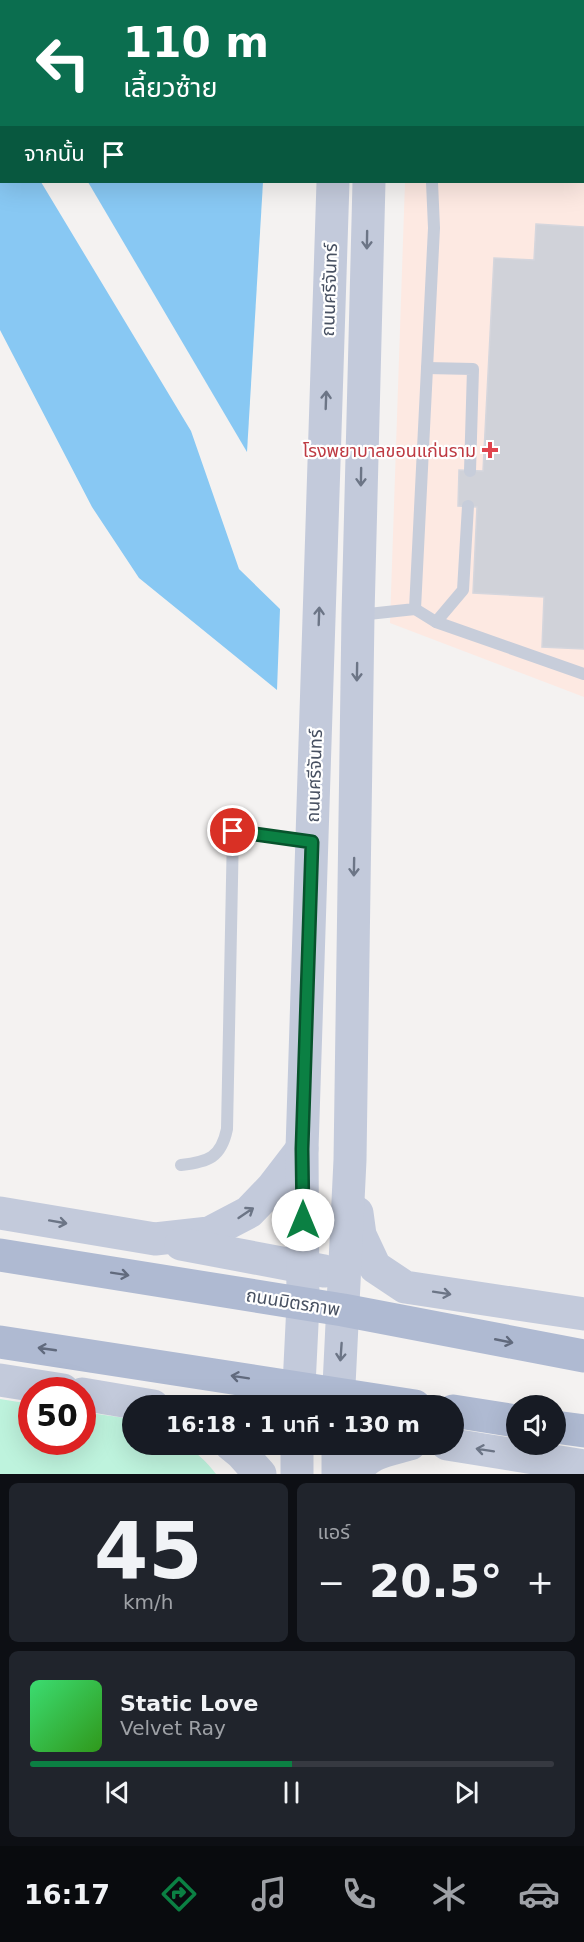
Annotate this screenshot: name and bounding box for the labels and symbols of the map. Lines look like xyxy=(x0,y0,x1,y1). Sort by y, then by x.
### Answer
one-way arrow xyxy=(361,229,373,249)
street label: ถนนศรีจันทร์ xyxy=(317,242,341,337)
one-way arrow xyxy=(320,390,331,410)
place label: โรงพยาบาลขอนแก่นราม xyxy=(303,440,476,461)
marker: โรงพยาบาลขอนแก่นราม xyxy=(481,441,499,459)
one-way arrow xyxy=(356,466,367,486)
one-way arrow xyxy=(313,606,325,626)
one-way arrow xyxy=(351,661,363,681)
street label: ถนนศรีจันทร์ xyxy=(302,728,326,823)
pin xyxy=(207,805,258,856)
one-way arrow xyxy=(349,856,360,876)
position arrow xyxy=(271,1188,335,1252)
one-way arrow xyxy=(237,1207,253,1219)
one-way arrow xyxy=(47,1217,67,1228)
one-way arrow xyxy=(110,1269,129,1280)
street label: ถนนมิตรภาพ xyxy=(245,1284,341,1320)
one-way arrow xyxy=(432,1287,451,1298)
one-way arrow xyxy=(494,1336,513,1347)
one-way arrow xyxy=(335,1341,346,1361)
one-way arrow xyxy=(37,1343,57,1354)
one-way arrow xyxy=(230,1372,250,1383)
speed limit sign: 50 xyxy=(18,1377,96,1455)
one-way arrow xyxy=(475,1445,495,1456)

